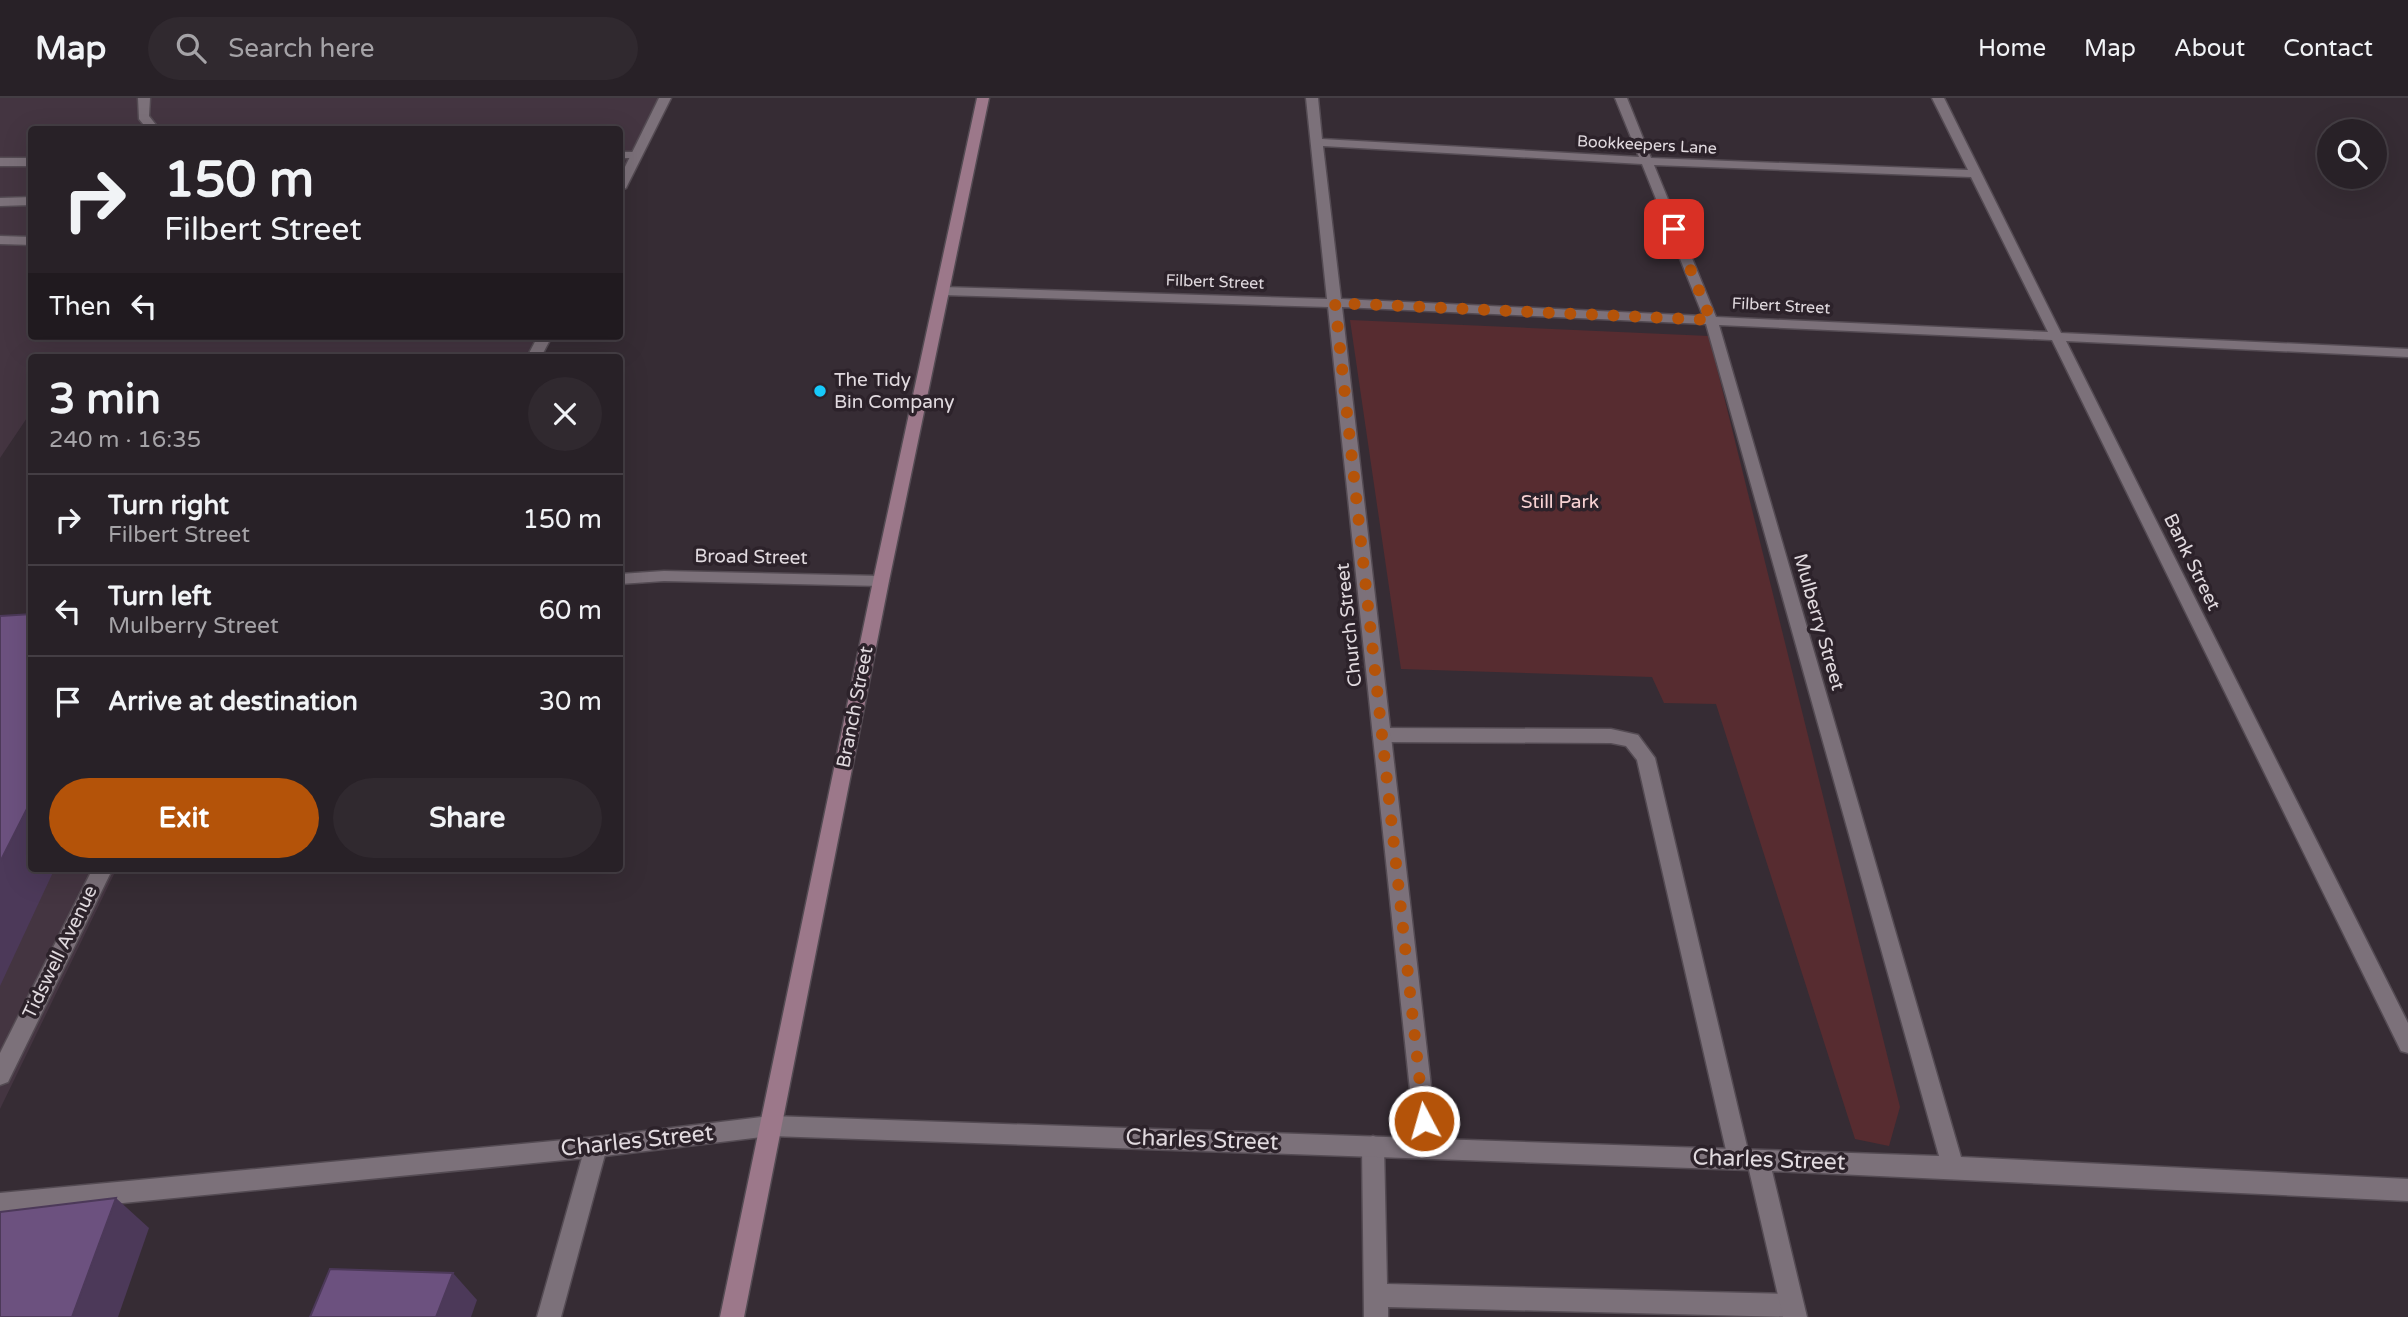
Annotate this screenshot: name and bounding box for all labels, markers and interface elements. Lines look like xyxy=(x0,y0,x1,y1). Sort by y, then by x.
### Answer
search box xyxy=(148,17,638,80)
text: Map xyxy=(35,29,106,68)
icon: search xyxy=(172,29,210,67)
text: Search here xyxy=(228,33,374,64)
text: Home xyxy=(1978,34,2046,63)
text: Map xyxy=(2084,34,2136,63)
text: About xyxy=(2174,34,2245,63)
text: Contact xyxy=(2283,34,2373,63)
map controls xyxy=(2317,119,2387,189)
button: search xyxy=(2317,119,2387,189)
street label: Bookkeepers Lane xyxy=(1577,131,1717,159)
text: 150 m xyxy=(164,151,314,210)
icon: right xyxy=(49,154,140,245)
pin xyxy=(1644,199,1704,259)
icon: arrive xyxy=(1655,210,1693,248)
text: Filbert Street xyxy=(164,211,362,249)
street label: Filbert Street xyxy=(1165,270,1265,294)
icon: left xyxy=(125,287,163,325)
text: Then xyxy=(49,291,111,322)
street label: Filbert Street xyxy=(1731,293,1831,319)
place label: The Tidy Bin Company xyxy=(834,369,954,413)
text: 3 min xyxy=(49,374,161,425)
button: close xyxy=(528,377,602,451)
marker: The Tidy Bin Company xyxy=(812,383,828,399)
text: 240 m · 16:35 xyxy=(49,426,201,454)
text: Turn right xyxy=(108,490,229,521)
park label: Still Park xyxy=(1521,491,1599,513)
icon: right xyxy=(49,501,87,539)
text: 150 m xyxy=(522,504,602,535)
street label: Bank Street xyxy=(2159,510,2225,614)
text: Filbert Street xyxy=(108,521,250,549)
street label: Broad Street xyxy=(694,545,808,569)
street label: Mulberry Street xyxy=(1789,551,1849,693)
street label: Church Street xyxy=(1332,562,1366,688)
text: Turn left xyxy=(108,581,211,612)
icon: left xyxy=(49,592,87,630)
text: 60 m xyxy=(539,595,602,626)
text: Mulberry Street xyxy=(108,612,279,640)
street label: Branch Street xyxy=(832,644,878,770)
icon: arrive xyxy=(49,683,87,721)
text: Arrive at destination xyxy=(108,686,358,717)
text: 30 m xyxy=(539,686,602,717)
button: Exit xyxy=(49,778,319,858)
button: Share xyxy=(333,778,602,858)
street label: Tidswell Avenue xyxy=(18,882,102,1022)
position arrow xyxy=(1387,1084,1461,1158)
street label: Charles Street xyxy=(559,1119,715,1163)
street label: Charles Street xyxy=(1125,1123,1279,1157)
street label: Charles Street xyxy=(1692,1143,1846,1177)

